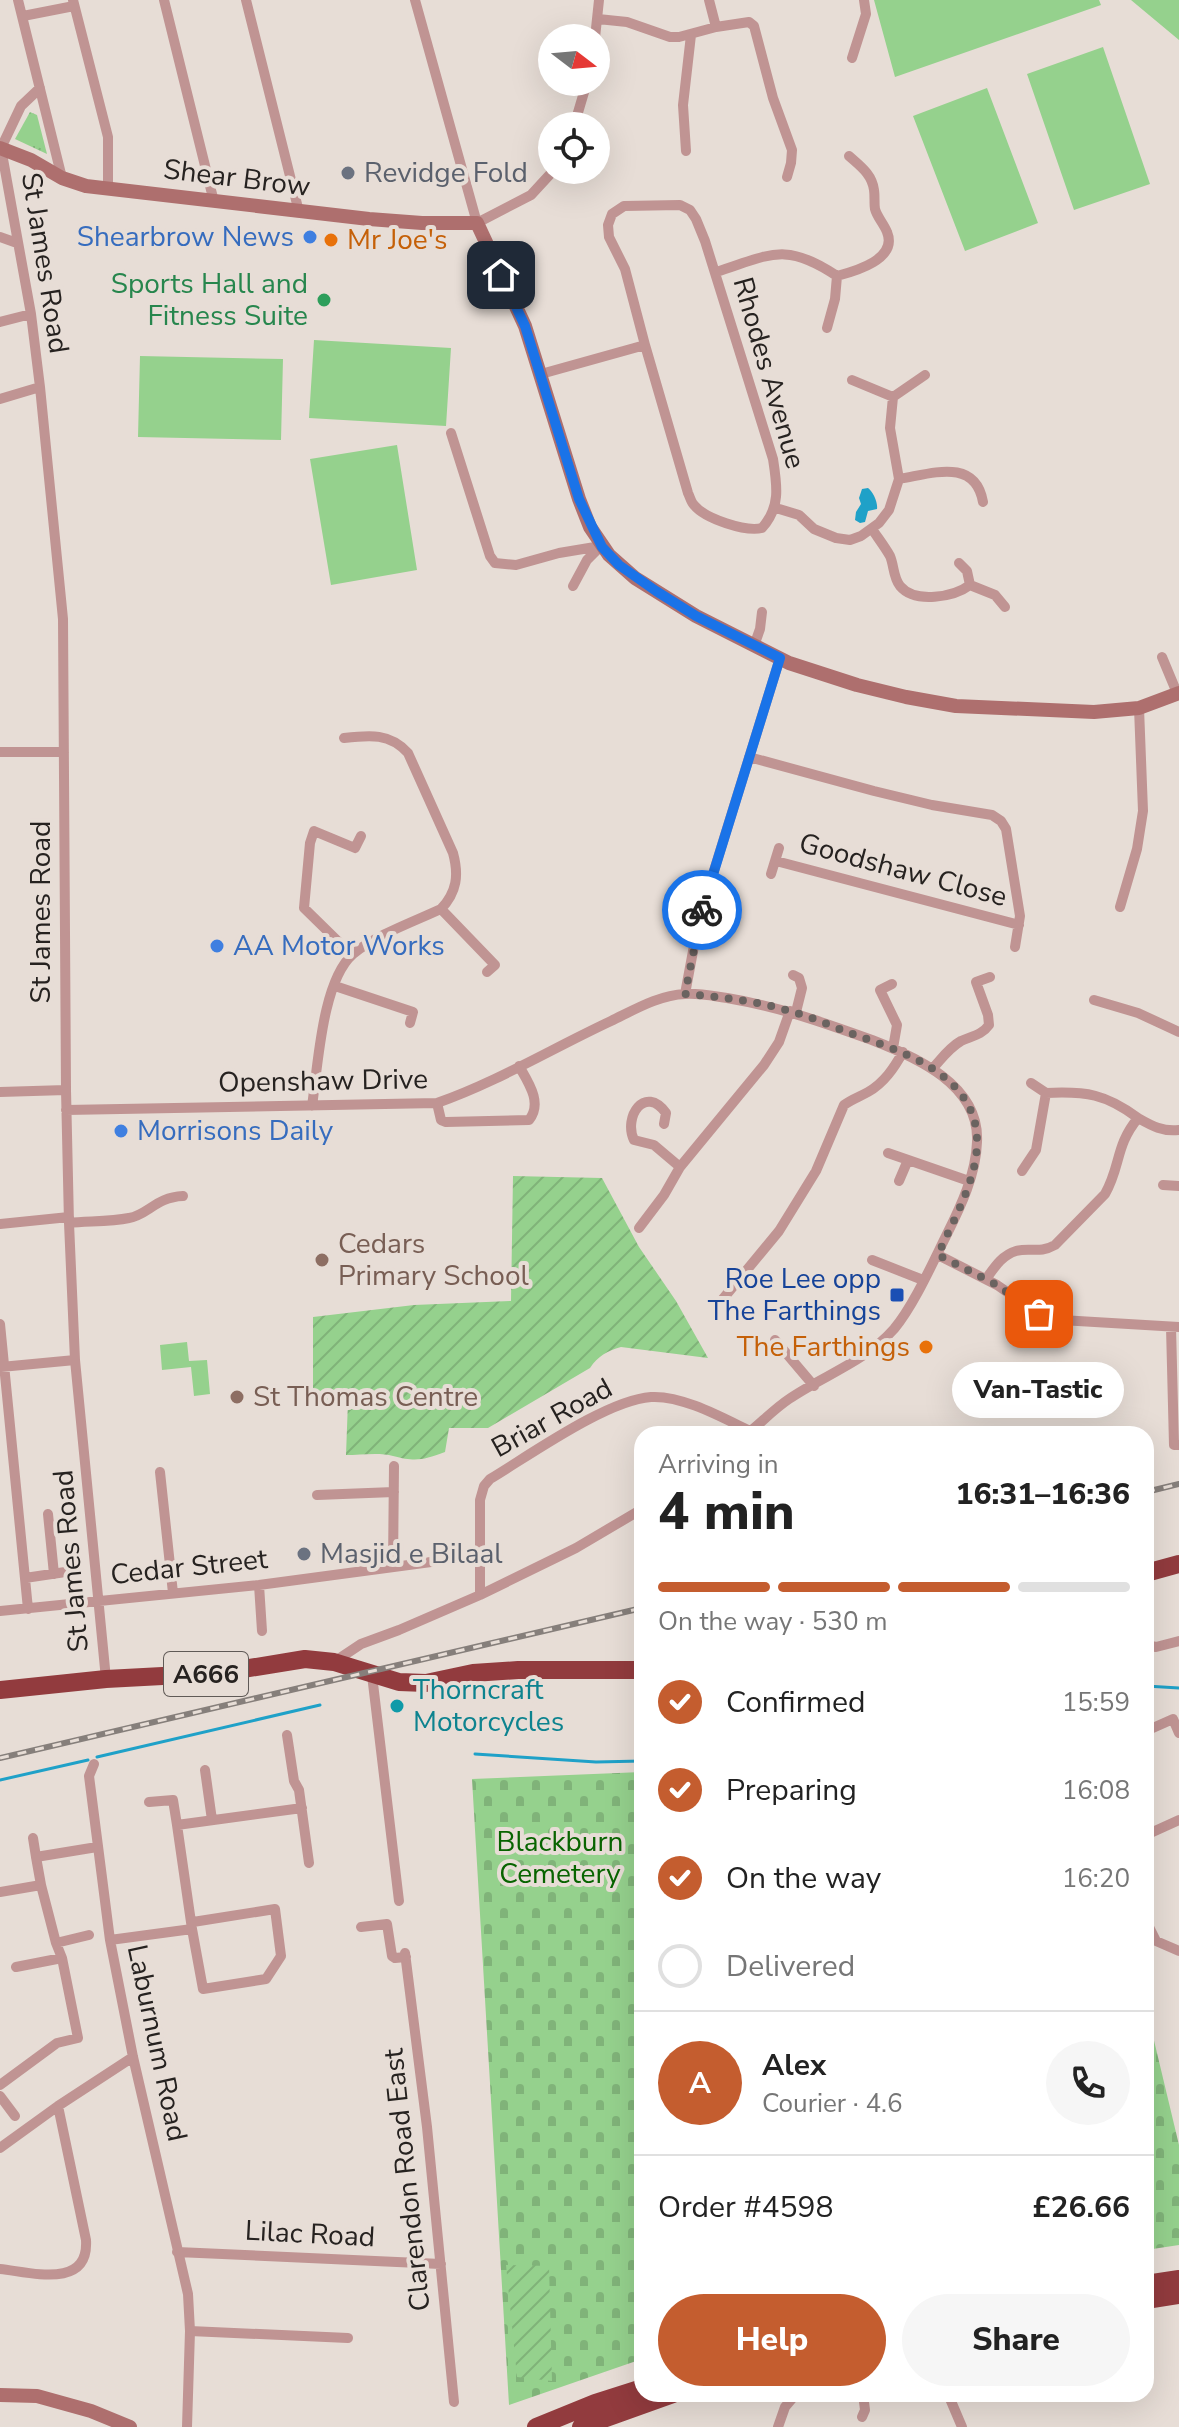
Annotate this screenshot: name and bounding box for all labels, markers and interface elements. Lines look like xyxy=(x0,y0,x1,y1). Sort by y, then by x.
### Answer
north arrow xyxy=(538,24,610,96)
map controls xyxy=(538,24,610,184)
button: locate xyxy=(538,112,610,184)
street label: Shear Brow xyxy=(161,150,313,206)
place label: Revidge Fold xyxy=(364,154,528,192)
marker: Revidge Fold xyxy=(339,164,357,182)
street label: St James Road xyxy=(12,170,78,356)
place label: Shearbrow News xyxy=(77,218,294,256)
place label: Mr Joe's xyxy=(347,221,447,259)
marker: Shearbrow News xyxy=(301,228,319,246)
marker: Mr Joe's xyxy=(322,231,340,249)
pin xyxy=(467,241,535,309)
icon: home xyxy=(479,253,523,297)
place label: Sports Hall and Fitness Suite xyxy=(111,265,308,335)
street label: Rhodes Avenue xyxy=(724,273,814,473)
marker: Sports Hall and Fitness Suite xyxy=(315,291,333,309)
street label: St James Road xyxy=(22,821,60,1003)
street label: Goodshaw Close xyxy=(795,824,1011,916)
courier xyxy=(662,870,742,950)
icon: bike xyxy=(680,888,724,932)
place label: AA Motor Works xyxy=(233,927,445,965)
marker: AA Motor Works xyxy=(208,937,226,955)
street label: Openshaw Drive xyxy=(218,1060,428,1102)
place label: Morrisons Daily xyxy=(137,1112,334,1150)
marker: Morrisons Daily xyxy=(112,1122,130,1140)
place label: Cedars Primary School xyxy=(338,1225,529,1295)
marker: Cedars Primary School xyxy=(313,1251,331,1269)
place label: Roe Lee opp The Farthings xyxy=(708,1260,881,1330)
pin xyxy=(1005,1280,1073,1348)
marker: Roe Lee opp The Farthings xyxy=(888,1286,906,1304)
icon: bag xyxy=(1017,1292,1061,1336)
place label: The Farthings xyxy=(737,1328,910,1366)
marker: The Farthings xyxy=(917,1338,935,1356)
callout: Van-Tastic xyxy=(953,1362,1125,1418)
street label: Briar Road xyxy=(485,1369,619,1467)
text: Van-Tastic xyxy=(974,1372,1102,1407)
place label: St Thomas Centre xyxy=(253,1378,478,1416)
marker: St Thomas Centre xyxy=(228,1388,246,1406)
text: Arriving in xyxy=(658,1447,779,1482)
street label: St James Road xyxy=(44,1468,98,1654)
text: 16:31–16:36 xyxy=(955,1474,1130,1515)
text: 4 min xyxy=(658,1476,795,1547)
place label: Masjid e Bilaal xyxy=(320,1535,503,1573)
street label: Cedar Street xyxy=(109,1540,270,1594)
marker: Masjid e Bilaal xyxy=(295,1545,313,1563)
text: On the way · 530 m xyxy=(658,1604,887,1639)
road number: A666 xyxy=(164,1652,248,1696)
place label: Thorncraft Motorcycles xyxy=(413,1671,564,1741)
icon: check xyxy=(658,1680,702,1724)
text: Confirmed xyxy=(726,1682,866,1723)
text: 15:59 xyxy=(1062,1685,1130,1720)
marker: Thorncraft Motorcycles xyxy=(388,1697,406,1715)
icon: check xyxy=(658,1768,702,1812)
text: Preparing xyxy=(726,1770,857,1811)
text: 16:08 xyxy=(1062,1773,1130,1808)
park label: Blackburn Cemetery xyxy=(497,1823,623,1893)
icon: check xyxy=(658,1856,702,1900)
text: On the way xyxy=(726,1858,881,1899)
text: 16:20 xyxy=(1062,1861,1130,1896)
street label: Laburnum Road xyxy=(118,1941,196,2145)
text: Delivered xyxy=(726,1946,855,1987)
button: phone xyxy=(1046,2041,1130,2125)
text: Alex xyxy=(762,2045,826,2086)
street label: Clarendon Road East xyxy=(374,2047,440,2313)
text: A xyxy=(689,2063,711,2104)
text: Courier · 4.6 xyxy=(762,2086,903,2121)
text: Order #4598 xyxy=(658,2187,833,2228)
text: £26.66 xyxy=(1033,2187,1130,2228)
street label: Lilac Road xyxy=(244,2212,376,2256)
button: Help xyxy=(658,2294,886,2386)
button: Share xyxy=(902,2294,1130,2386)

